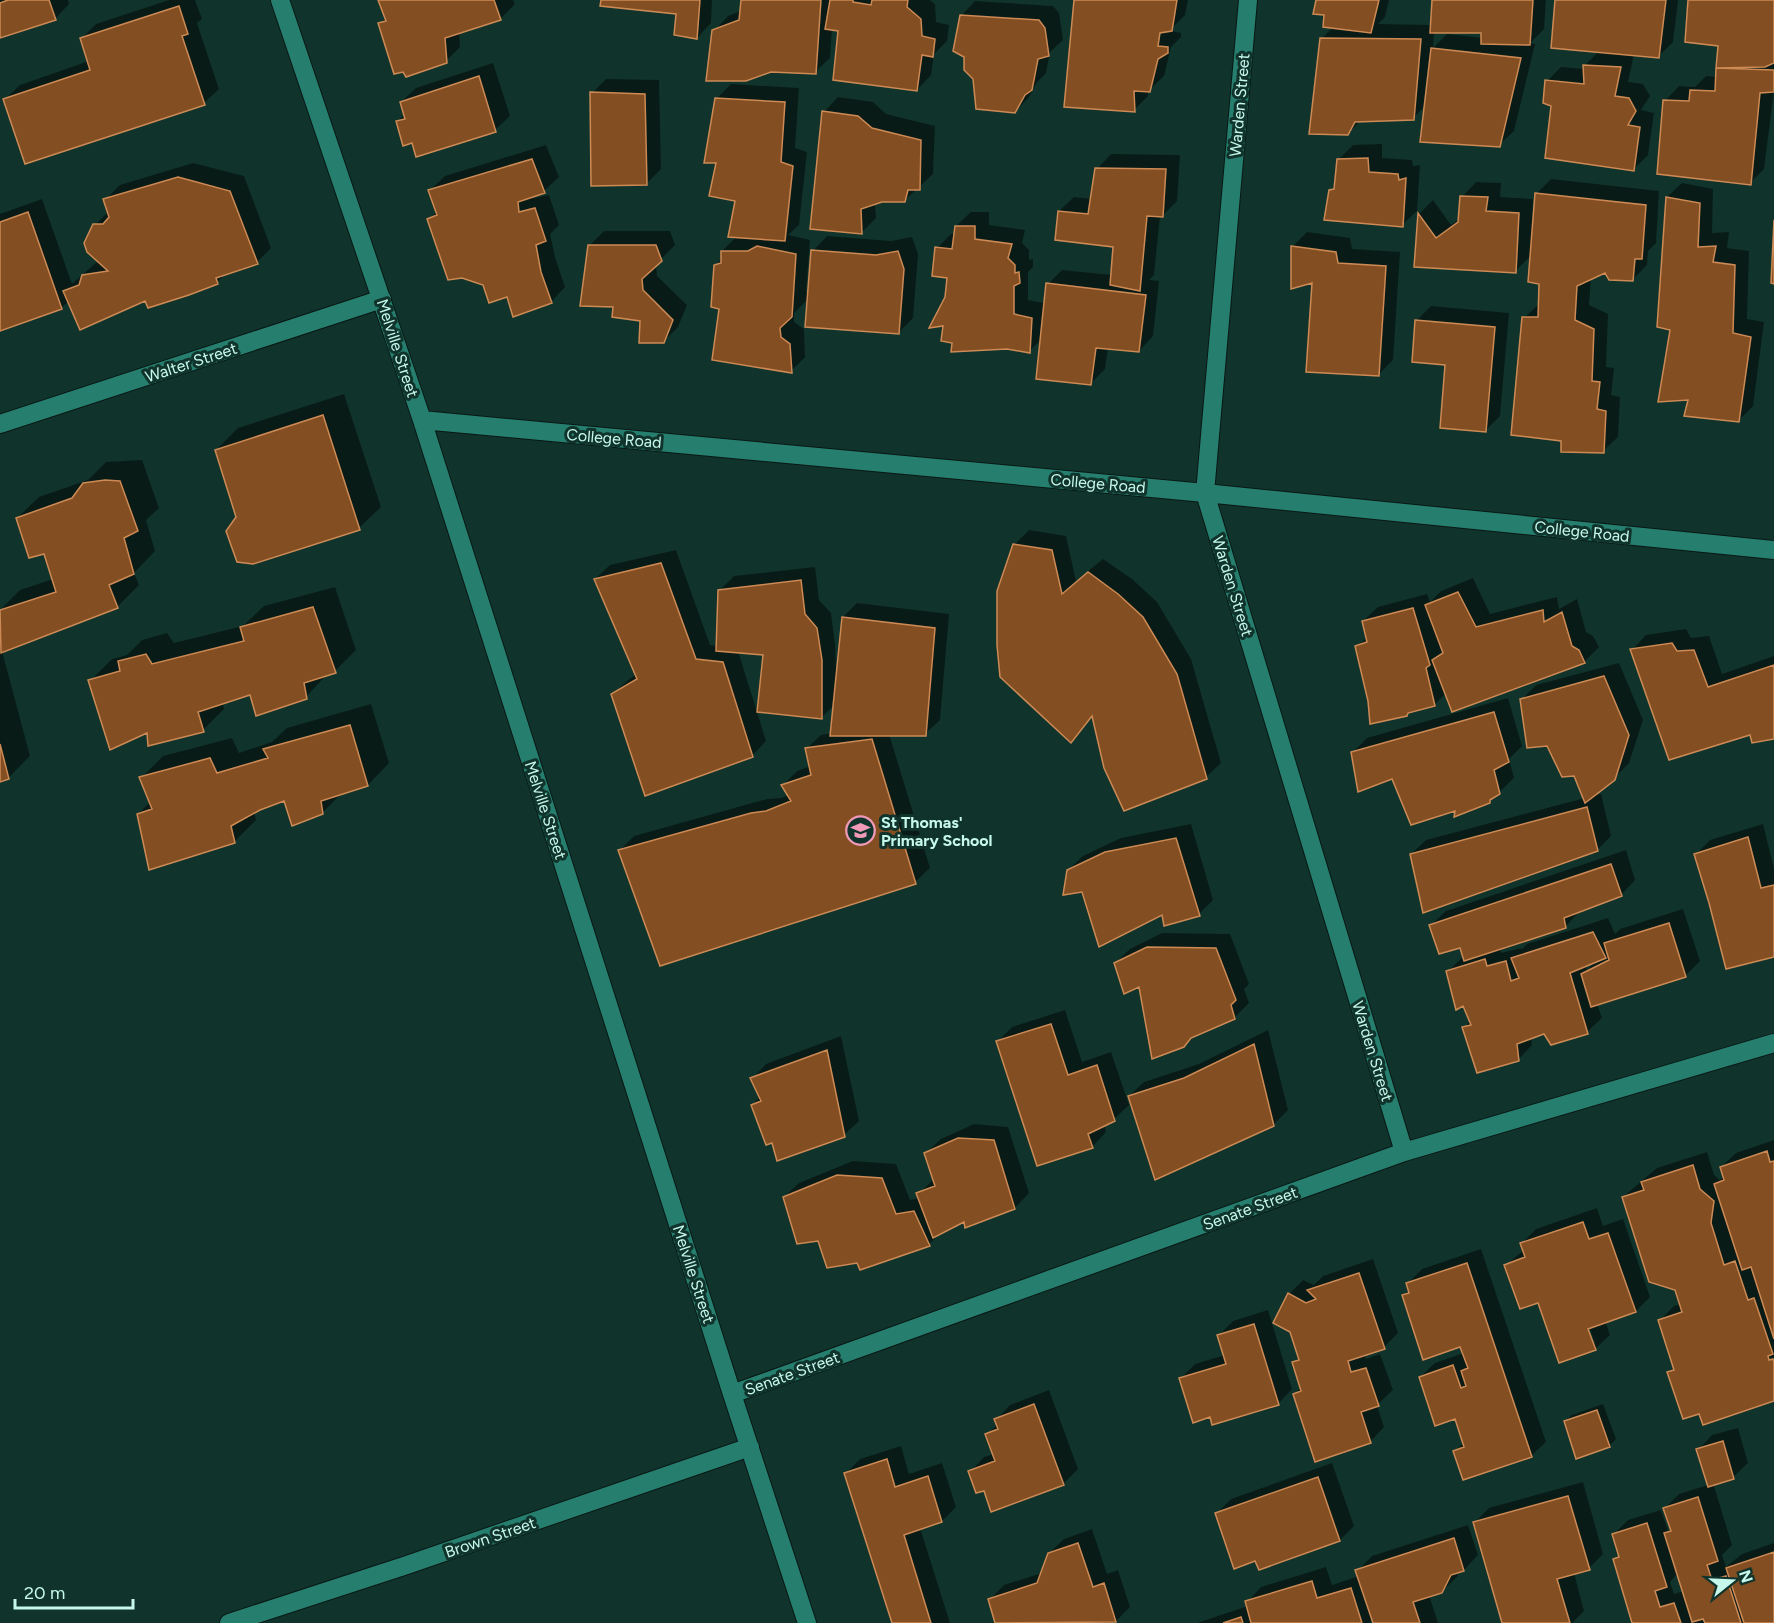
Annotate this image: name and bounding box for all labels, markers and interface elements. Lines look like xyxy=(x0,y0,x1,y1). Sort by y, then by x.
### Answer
street label: Warden Street xyxy=(1225,52,1253,158)
street label: Melville Street xyxy=(373,297,422,400)
street label: Walter Street xyxy=(143,339,239,386)
street label: College Road xyxy=(566,425,662,452)
street label: College Road xyxy=(1050,470,1146,497)
street label: College Road xyxy=(1533,517,1630,546)
street label: Warden Street xyxy=(1208,534,1257,639)
street label: Melville Street xyxy=(521,759,570,862)
place label: St Thomas' Primary School xyxy=(881,813,993,850)
school or university icon: St Thomas' Primary School xyxy=(844,815,876,847)
street label: Warden Street xyxy=(1348,999,1397,1104)
street label: Senate Street xyxy=(1200,1183,1300,1234)
street label: Melville Street xyxy=(669,1223,718,1326)
street label: Senate Street xyxy=(742,1348,842,1399)
street label: Brown Street xyxy=(442,1513,538,1562)
north arrow xyxy=(1702,1551,1762,1611)
text: N xyxy=(1735,1568,1757,1585)
scale bar xyxy=(15,1572,134,1610)
text: 20 m xyxy=(24,1582,65,1604)

